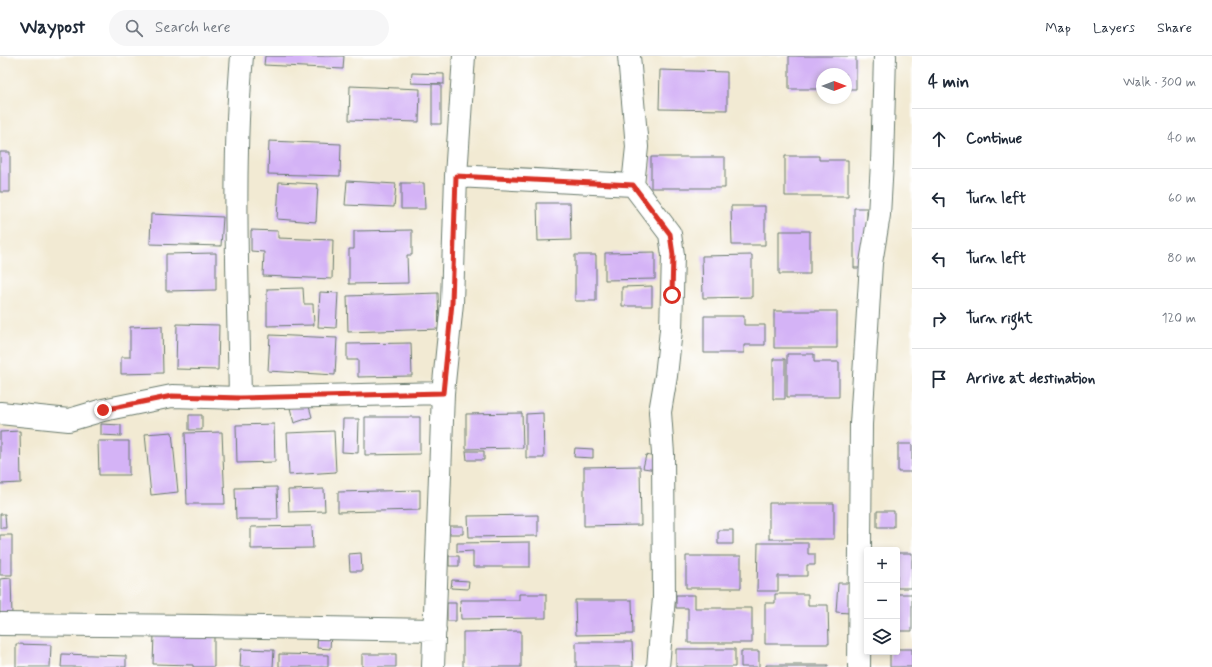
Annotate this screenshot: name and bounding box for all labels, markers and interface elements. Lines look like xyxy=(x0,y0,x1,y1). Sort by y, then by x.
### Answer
search box xyxy=(109,10,389,46)
text: Waypost xyxy=(20,15,85,40)
icon: search xyxy=(123,17,145,39)
text: Search here xyxy=(155,18,231,38)
text: Map xyxy=(1045,19,1071,37)
text: Layers xyxy=(1093,19,1135,37)
text: Share xyxy=(1157,19,1192,37)
north arrow xyxy=(816,68,852,104)
text: 4 min xyxy=(928,71,969,93)
text: Walk · 300 m xyxy=(1123,74,1196,91)
icon: ahead xyxy=(928,128,950,150)
text: Continue xyxy=(966,129,1022,149)
text: 40 m xyxy=(1167,130,1196,147)
icon: left xyxy=(928,188,950,210)
text: Turn left xyxy=(966,189,1026,209)
text: 60 m xyxy=(1168,190,1196,207)
icon: left xyxy=(928,248,950,270)
text: Turn left xyxy=(966,249,1026,269)
text: 80 m xyxy=(1167,250,1196,267)
route start xyxy=(663,286,681,304)
icon: right xyxy=(928,308,950,330)
text: Turn right xyxy=(966,309,1033,329)
text: 120 m xyxy=(1162,310,1196,327)
icon: arrive xyxy=(928,368,950,390)
text: Arrive at destination xyxy=(966,369,1095,389)
route end xyxy=(94,401,112,419)
map controls xyxy=(864,547,900,655)
button: + xyxy=(864,547,900,583)
button: − xyxy=(864,583,900,619)
button: layers xyxy=(864,619,900,655)

